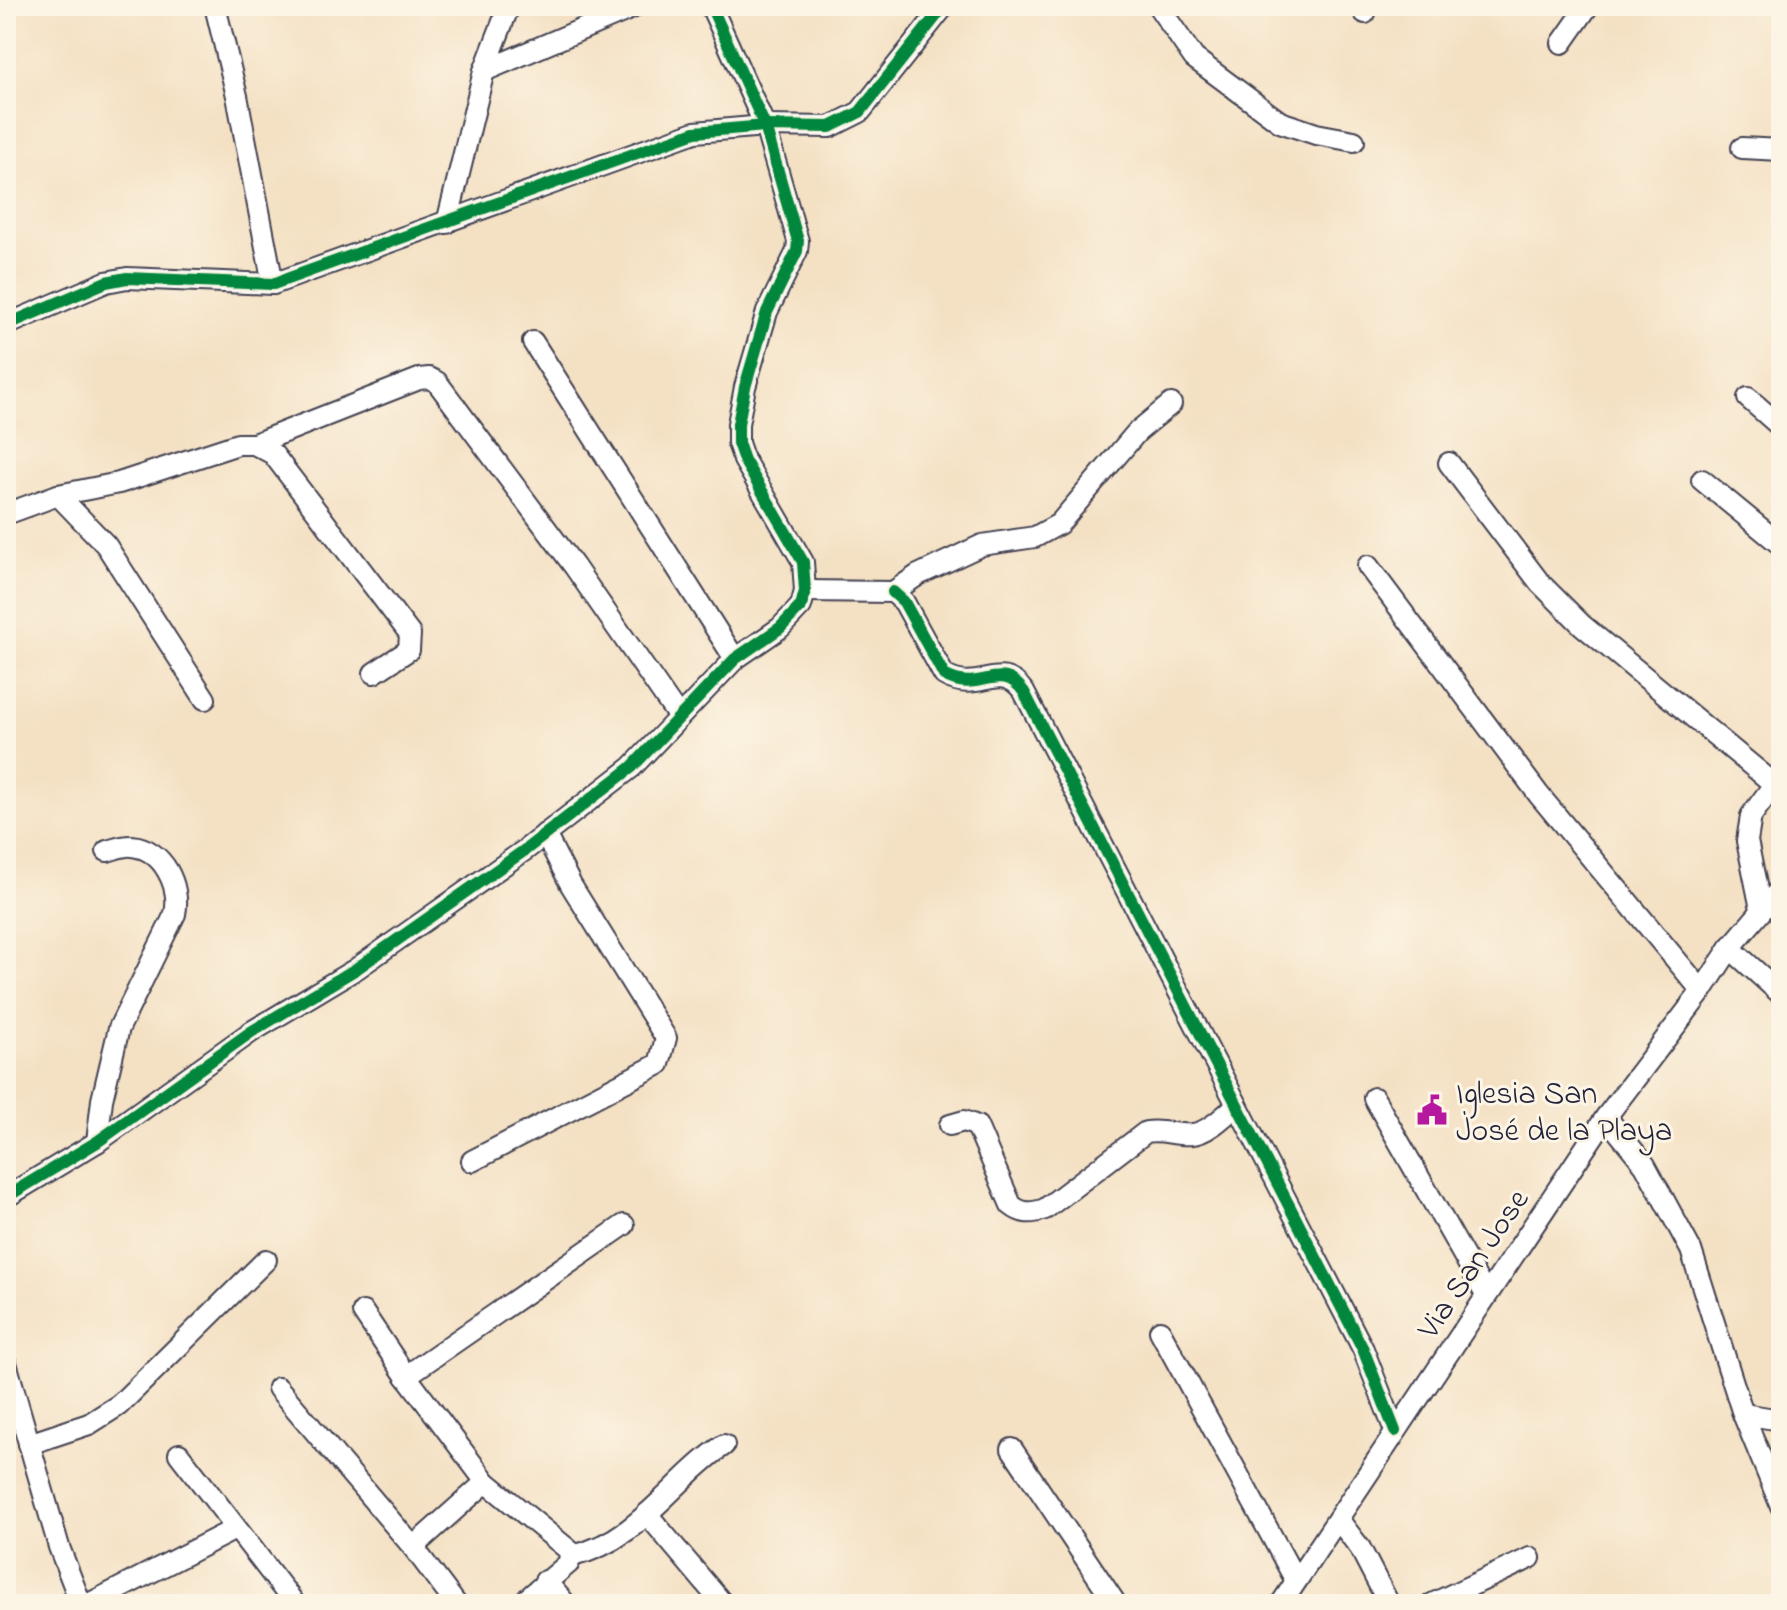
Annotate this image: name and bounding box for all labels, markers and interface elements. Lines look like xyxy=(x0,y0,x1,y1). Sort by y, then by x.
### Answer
place label: Iglesia San José de la Playa xyxy=(1456,1072,1672,1156)
public building icon: Iglesia San José de la Playa xyxy=(1415,1093,1449,1127)
street label: Via San Jose xyxy=(1407,1180,1543,1350)

